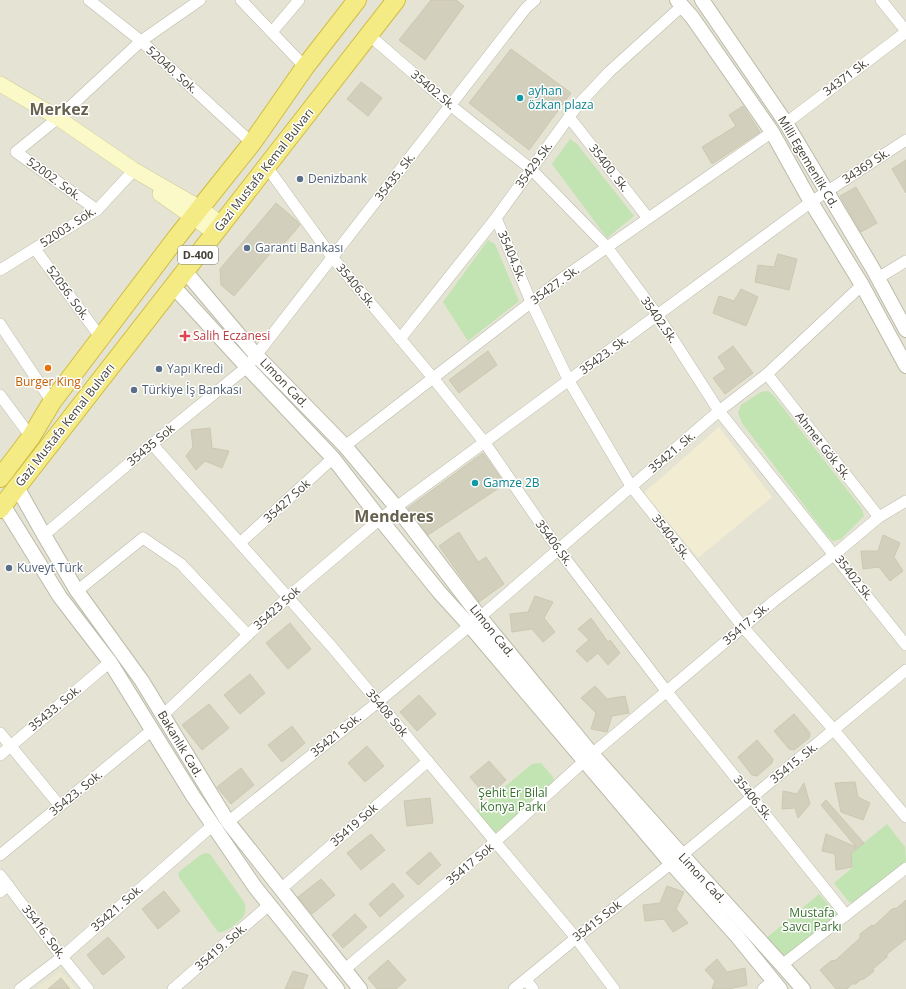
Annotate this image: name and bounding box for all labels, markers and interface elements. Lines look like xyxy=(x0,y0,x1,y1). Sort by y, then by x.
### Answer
street label: 52040. Sok. xyxy=(143,42,202,97)
street label: 34371 Sk. xyxy=(819,54,872,99)
street label: 35402.Sk. xyxy=(407,66,459,113)
place label: ayhan özkan plaza xyxy=(528,82,594,113)
marker: ayhan özkan plaza xyxy=(515,93,525,103)
district label: Merkez xyxy=(30,98,89,120)
street label: Gazi Mustafa Kemal Bulvarı xyxy=(210,104,317,235)
street label: Milli Egemenlik Cd. xyxy=(774,112,843,211)
street label: 35429.Sk. xyxy=(511,138,556,191)
street label: 35400. Sk. xyxy=(585,140,634,195)
street label: 34369 Sk. xyxy=(839,144,893,187)
street label: 35435. Sk. xyxy=(370,149,419,204)
street label: 52002. Sok. xyxy=(23,153,85,204)
place label: Denizbank xyxy=(308,170,368,187)
marker: Denizbank xyxy=(295,174,305,184)
street label: 52003. Sok. xyxy=(36,202,99,251)
street label: 35404.Sk. xyxy=(494,228,531,284)
place label: Garanti Bankası xyxy=(255,239,343,256)
marker: Garanti Bankası xyxy=(242,243,252,253)
road number: D-400 xyxy=(178,246,218,264)
street label: 35406.Sk. xyxy=(333,260,380,312)
street label: 35427. Sk. xyxy=(527,261,583,308)
street label: 52056. Sok. xyxy=(43,262,94,324)
street label: 35402.Sk. xyxy=(637,293,682,347)
place label: Salih Eczanesi xyxy=(193,327,270,344)
marker: Salih Eczanesi xyxy=(180,331,190,341)
street label: 35423. Sk. xyxy=(576,331,632,378)
street label: Limon Cad. xyxy=(256,354,312,411)
street label: Gazi Mustafa Kemal Bulvarı xyxy=(11,359,118,490)
place label: Yapı Kredi xyxy=(167,360,223,377)
marker: Burger King xyxy=(43,363,53,373)
marker: Yapı Kredi xyxy=(154,364,164,374)
place label: Burger King xyxy=(15,373,81,390)
place label: Türkiye İş Bankası xyxy=(142,381,242,398)
marker: Türkiye İş Bankası xyxy=(129,385,139,395)
street label: Ahmet Gök Sk. xyxy=(792,408,855,483)
street label: 35435 Sok xyxy=(123,419,179,470)
street label: 35421. Sk. xyxy=(645,427,699,476)
place label: Gamze 2B xyxy=(483,474,540,491)
street label: 35427 Sok xyxy=(260,475,314,526)
marker: Gamze 2B xyxy=(470,478,480,488)
district label: Menderes xyxy=(354,505,434,527)
street label: 35404.Sk. xyxy=(648,510,695,563)
street label: 35406.Sk. xyxy=(532,516,577,569)
street label: 35402.Sk. xyxy=(831,551,878,604)
place label: Kuveyt Türk xyxy=(17,559,84,576)
marker: Kuveyt Türk xyxy=(4,563,14,573)
street label: 35423 Sok xyxy=(250,582,304,633)
street label: 35417. Sk. xyxy=(719,599,773,649)
street label: Limon Cad. xyxy=(466,601,519,660)
street label: 35433. Sok. xyxy=(25,681,85,735)
street label: 35408 Sok xyxy=(362,685,413,741)
street label: Bakanlık Cad. xyxy=(154,707,207,780)
street label: 35421 Sok. xyxy=(307,709,365,760)
street label: 35415. Sk. xyxy=(766,738,821,787)
street label: 35423. Sok. xyxy=(46,766,106,819)
street label: 35406.Sk. xyxy=(730,772,777,824)
park label: Şehit Er Bilal Konya Parkı xyxy=(478,784,548,815)
street label: 35419 Sok xyxy=(326,799,381,850)
street label: 35417 Sok xyxy=(442,838,498,889)
street label: Limon Cad. xyxy=(675,849,730,906)
street label: 35421. Sok. xyxy=(87,880,146,935)
street label: 35415 Sok xyxy=(569,896,625,945)
street label: 35416. Sok. xyxy=(18,901,70,962)
park label: Mustafa Savcı Parkı xyxy=(782,904,842,935)
street label: 35419. Sok. xyxy=(191,919,250,974)

